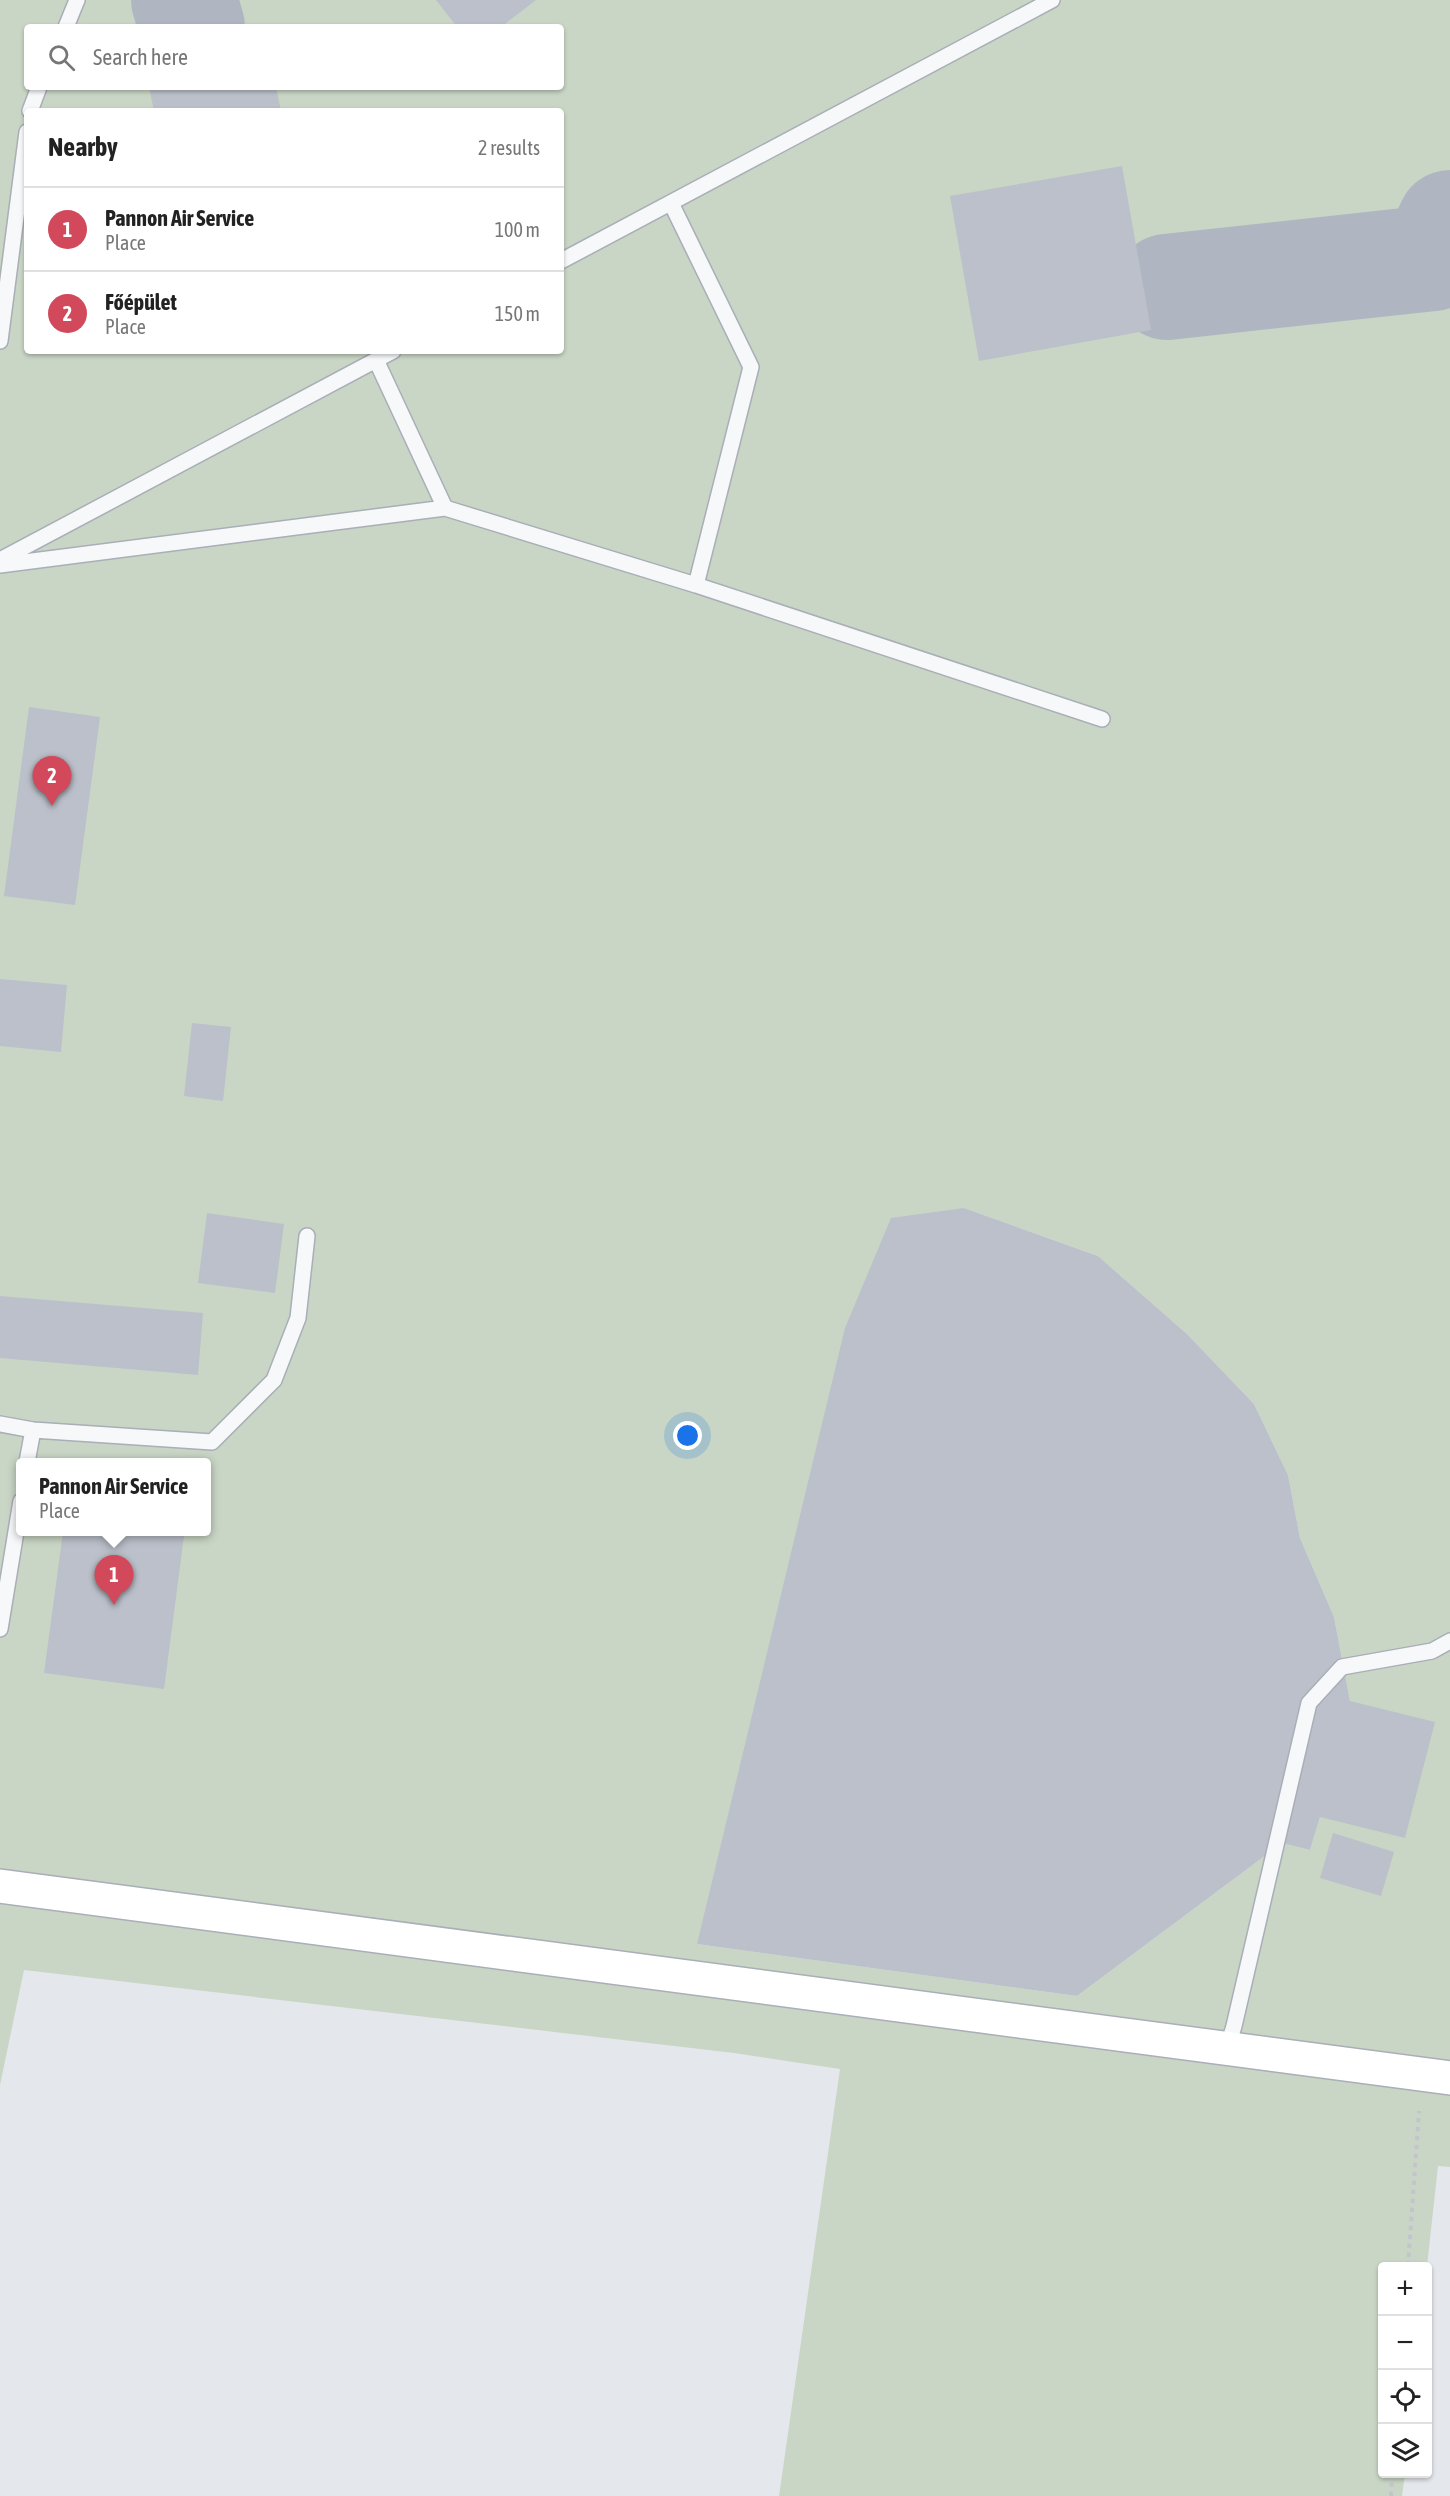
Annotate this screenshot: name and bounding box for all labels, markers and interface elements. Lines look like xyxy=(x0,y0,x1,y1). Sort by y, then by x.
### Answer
search box xyxy=(24,24,564,90)
icon: search xyxy=(45,41,78,74)
text: Search here xyxy=(93,44,188,70)
text: Nearby xyxy=(48,132,118,162)
text: 2 results xyxy=(478,136,540,159)
text: Pannon Air Service xyxy=(105,205,254,231)
text: 1 xyxy=(63,218,72,241)
text: 100 m xyxy=(495,218,540,241)
text: Place xyxy=(105,231,146,254)
text: Főépület xyxy=(105,289,177,315)
text: 2 xyxy=(63,302,72,325)
text: 150 m xyxy=(495,302,540,325)
text: Place xyxy=(105,315,146,338)
pin: 2 xyxy=(32,756,72,806)
your location xyxy=(673,1421,702,1450)
popup xyxy=(16,1458,211,1536)
text: Pannon Air Service xyxy=(39,1473,188,1499)
text: Place xyxy=(39,1499,80,1522)
pin: 1 xyxy=(94,1556,134,1605)
map controls xyxy=(1378,2262,1432,2478)
button: + xyxy=(1378,2262,1432,2316)
button: − xyxy=(1378,2316,1432,2370)
button: locate xyxy=(1378,2370,1432,2424)
button: layers xyxy=(1378,2424,1432,2478)

